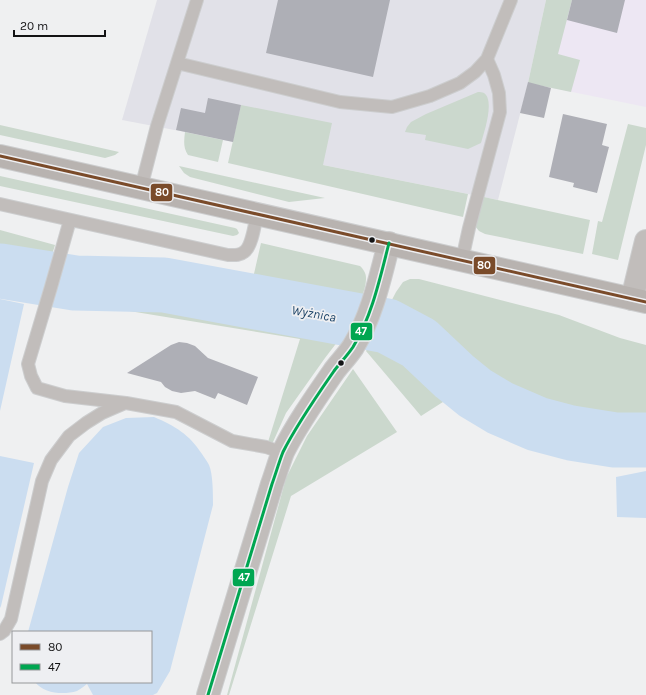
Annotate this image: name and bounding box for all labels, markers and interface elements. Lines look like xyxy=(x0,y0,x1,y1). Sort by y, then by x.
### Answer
scale bar xyxy=(14,12,105,38)
text: 20 m xyxy=(20,19,48,33)
line badge: 80 xyxy=(150,183,173,202)
text: 80 xyxy=(155,186,169,199)
unlabelled marker xyxy=(367,235,377,245)
line badge: 80 xyxy=(473,256,496,275)
text: 80 xyxy=(477,259,491,272)
water label: Wyżnica xyxy=(291,302,338,325)
line badge: 47 xyxy=(350,322,373,341)
text: 47 xyxy=(355,325,368,338)
unlabelled marker xyxy=(336,358,346,368)
line badge: 47 xyxy=(232,568,255,587)
text: 47 xyxy=(238,571,251,584)
legend xyxy=(12,631,152,683)
text: 80 xyxy=(48,640,63,654)
text: 47 xyxy=(48,660,61,674)

